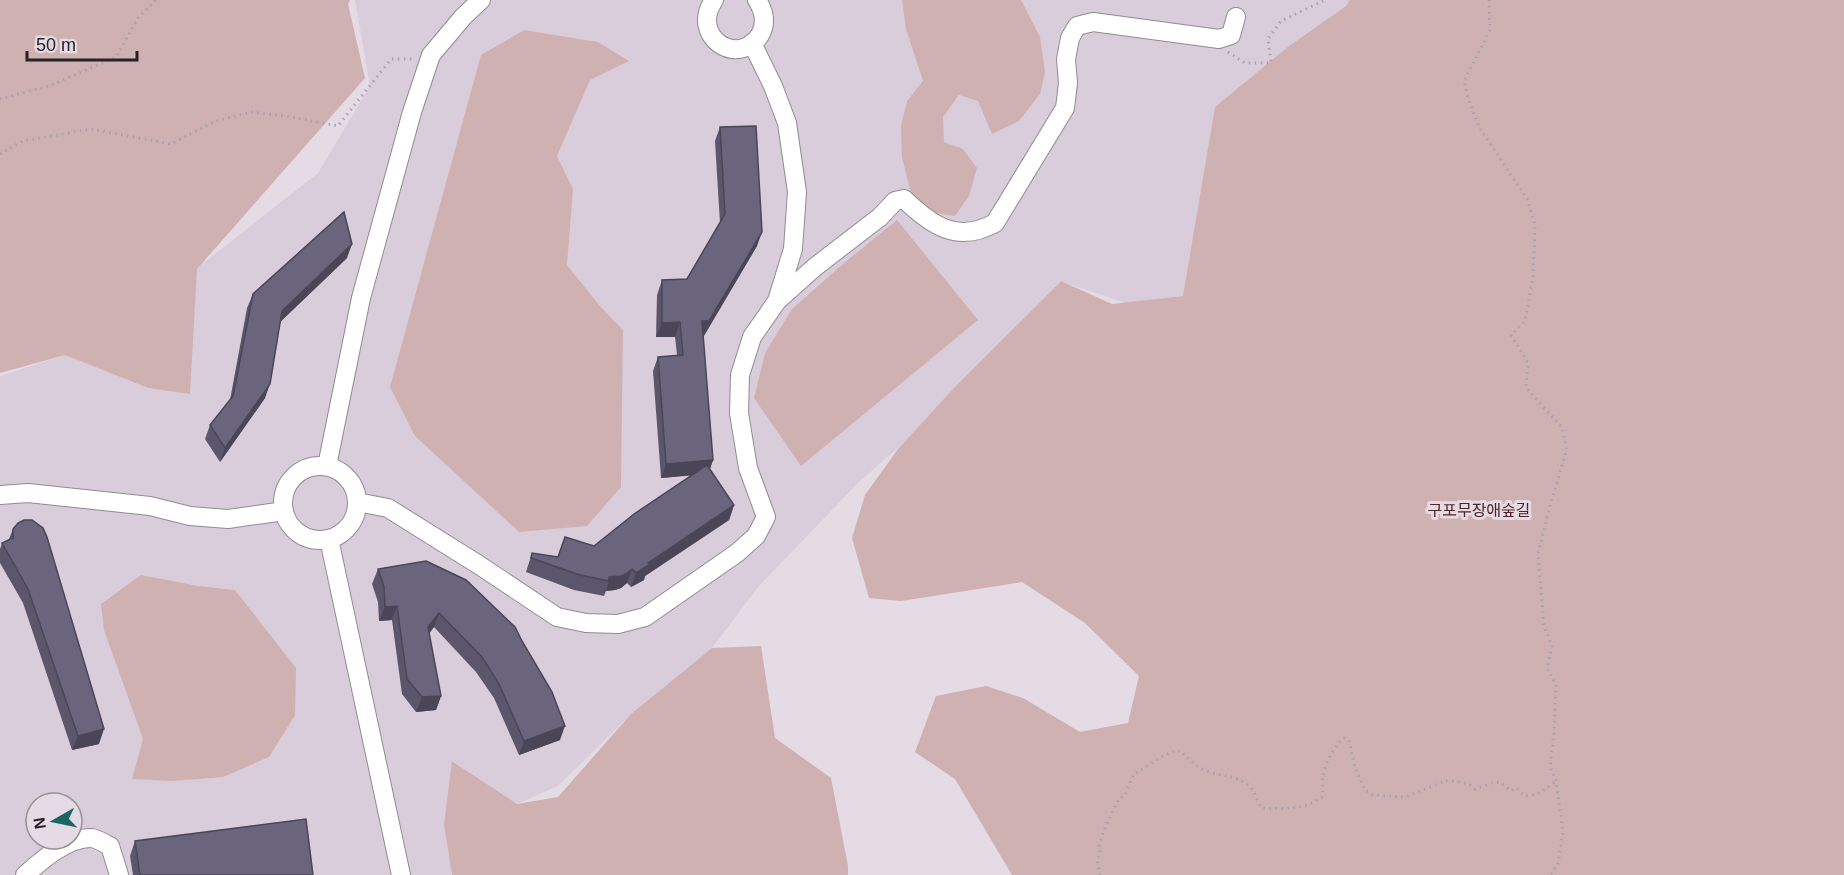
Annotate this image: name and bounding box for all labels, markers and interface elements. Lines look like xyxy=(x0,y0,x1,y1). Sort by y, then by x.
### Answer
scale bar xyxy=(27,24,136,62)
text: 50 m xyxy=(36,35,76,55)
park label: 구포무장애숲길 xyxy=(1427,502,1531,519)
north arrow xyxy=(24,791,84,851)
text: N xyxy=(30,816,49,830)

